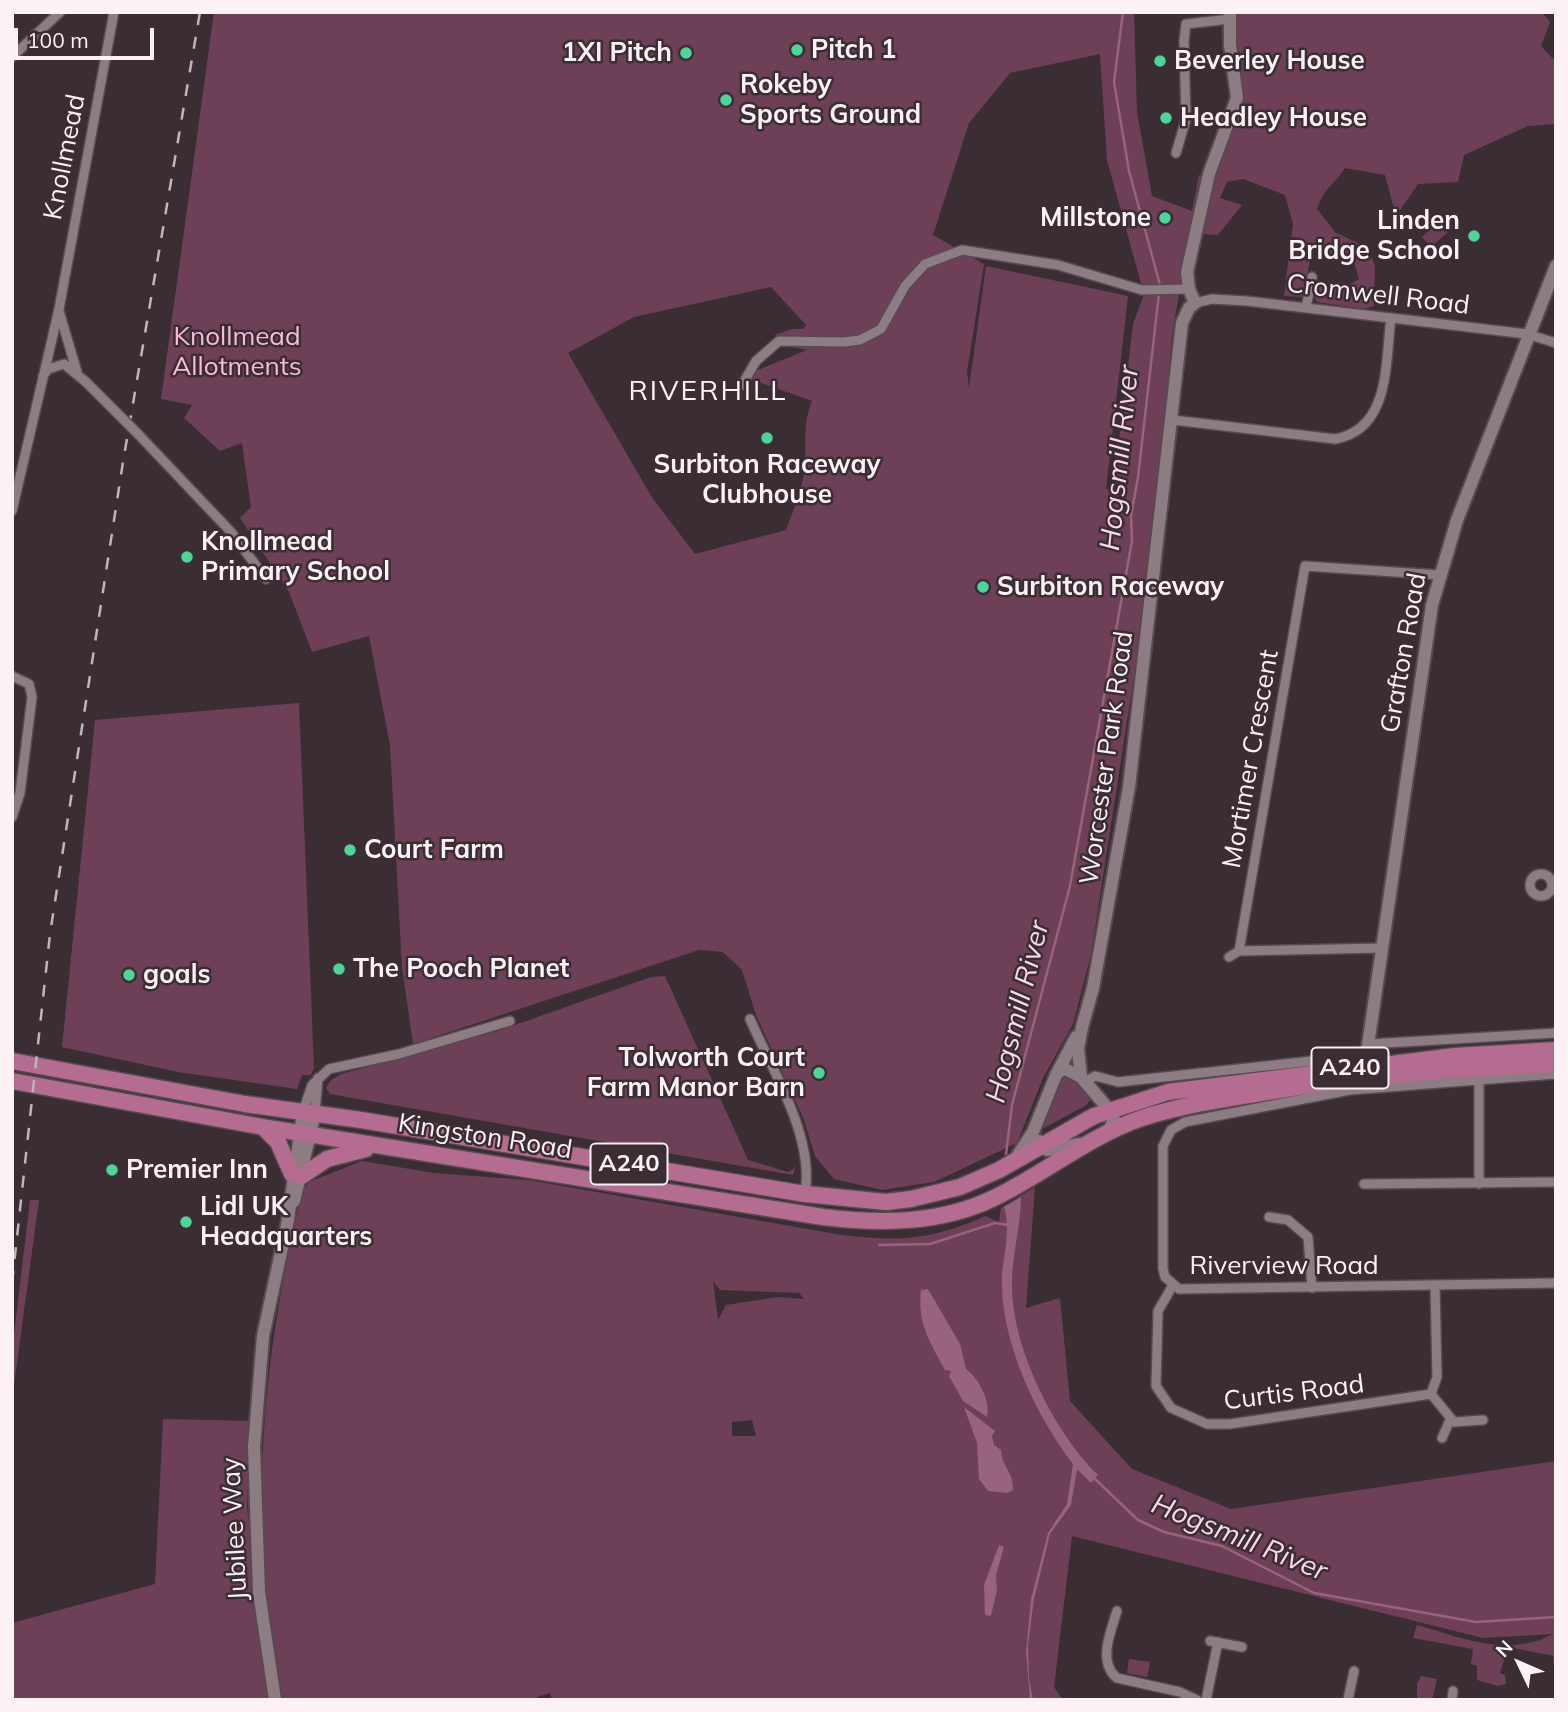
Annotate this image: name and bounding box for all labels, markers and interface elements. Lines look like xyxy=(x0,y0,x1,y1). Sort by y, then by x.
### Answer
scale bar xyxy=(18,14,158,58)
text: 100 m xyxy=(27,27,89,53)
place label: Pitch 1 xyxy=(811,34,896,66)
place label: 1XI Pitch xyxy=(562,37,672,69)
marker: Pitch 1 xyxy=(789,42,805,58)
marker: 1XI Pitch xyxy=(678,45,694,61)
place label: Beverley House xyxy=(1174,45,1365,77)
marker: Beverley House xyxy=(1152,53,1168,69)
place label: Rokeby Sports Ground xyxy=(740,69,921,130)
street label: Knollmead xyxy=(38,92,92,222)
marker: Rokeby Sports Ground xyxy=(718,92,734,108)
place label: Headley House xyxy=(1180,102,1367,134)
marker: Headley House xyxy=(1158,110,1174,126)
place label: Millstone xyxy=(1040,202,1151,234)
place label: Linden Bridge School xyxy=(1288,205,1460,266)
marker: Millstone xyxy=(1157,210,1173,226)
marker: Linden Bridge School xyxy=(1466,228,1482,244)
street label: Cromwell Road xyxy=(1285,268,1471,322)
park label: Knollmead Allotments xyxy=(172,321,302,382)
water label: Hogsmill River xyxy=(1094,364,1146,552)
district label: RIVERHILL xyxy=(630,375,786,409)
marker: Surbiton Raceway Clubhouse xyxy=(759,430,775,446)
place label: Surbiton Raceway Clubhouse xyxy=(653,449,881,510)
place label: Knollmead Primary School xyxy=(201,526,390,588)
marker: Knollmead Primary School xyxy=(179,549,195,565)
place label: Surbiton Raceway xyxy=(997,571,1224,603)
street label: Grafton Road xyxy=(1375,571,1433,735)
marker: Surbiton Raceway xyxy=(975,579,991,595)
street label: Worcester Park Road xyxy=(1074,629,1140,887)
street label: Mortimer Crescent xyxy=(1216,647,1286,871)
place label: Court Farm xyxy=(364,834,504,866)
marker: Court Farm xyxy=(342,842,358,858)
water label: Hogsmill River xyxy=(979,918,1057,1106)
place label: The Pooch Planet xyxy=(353,953,569,985)
place label: goals xyxy=(143,959,210,991)
marker: The Pooch Planet xyxy=(331,961,347,977)
marker: goals xyxy=(121,967,137,983)
place label: Tolworth Court Farm Manor Barn xyxy=(587,1042,805,1104)
road number: A240 xyxy=(1312,1048,1388,1088)
marker: Tolworth Court Farm Manor Barn xyxy=(811,1065,827,1081)
street label: Kingston Road xyxy=(396,1108,574,1166)
road number: A240 xyxy=(590,1144,668,1184)
place label: Premier Inn xyxy=(126,1154,268,1186)
marker: Premier Inn xyxy=(104,1162,120,1178)
place label: Lidl UK Headquarters xyxy=(200,1191,372,1252)
marker: Lidl UK Headquarters xyxy=(178,1214,194,1230)
street label: Riverview Road xyxy=(1189,1250,1379,1282)
street label: Curtis Road xyxy=(1222,1369,1366,1417)
street label: Jubilee Way xyxy=(216,1457,254,1601)
water label: Hogsmill River xyxy=(1146,1488,1332,1588)
north arrow xyxy=(1484,1628,1554,1698)
text: N xyxy=(1490,1635,1518,1662)

